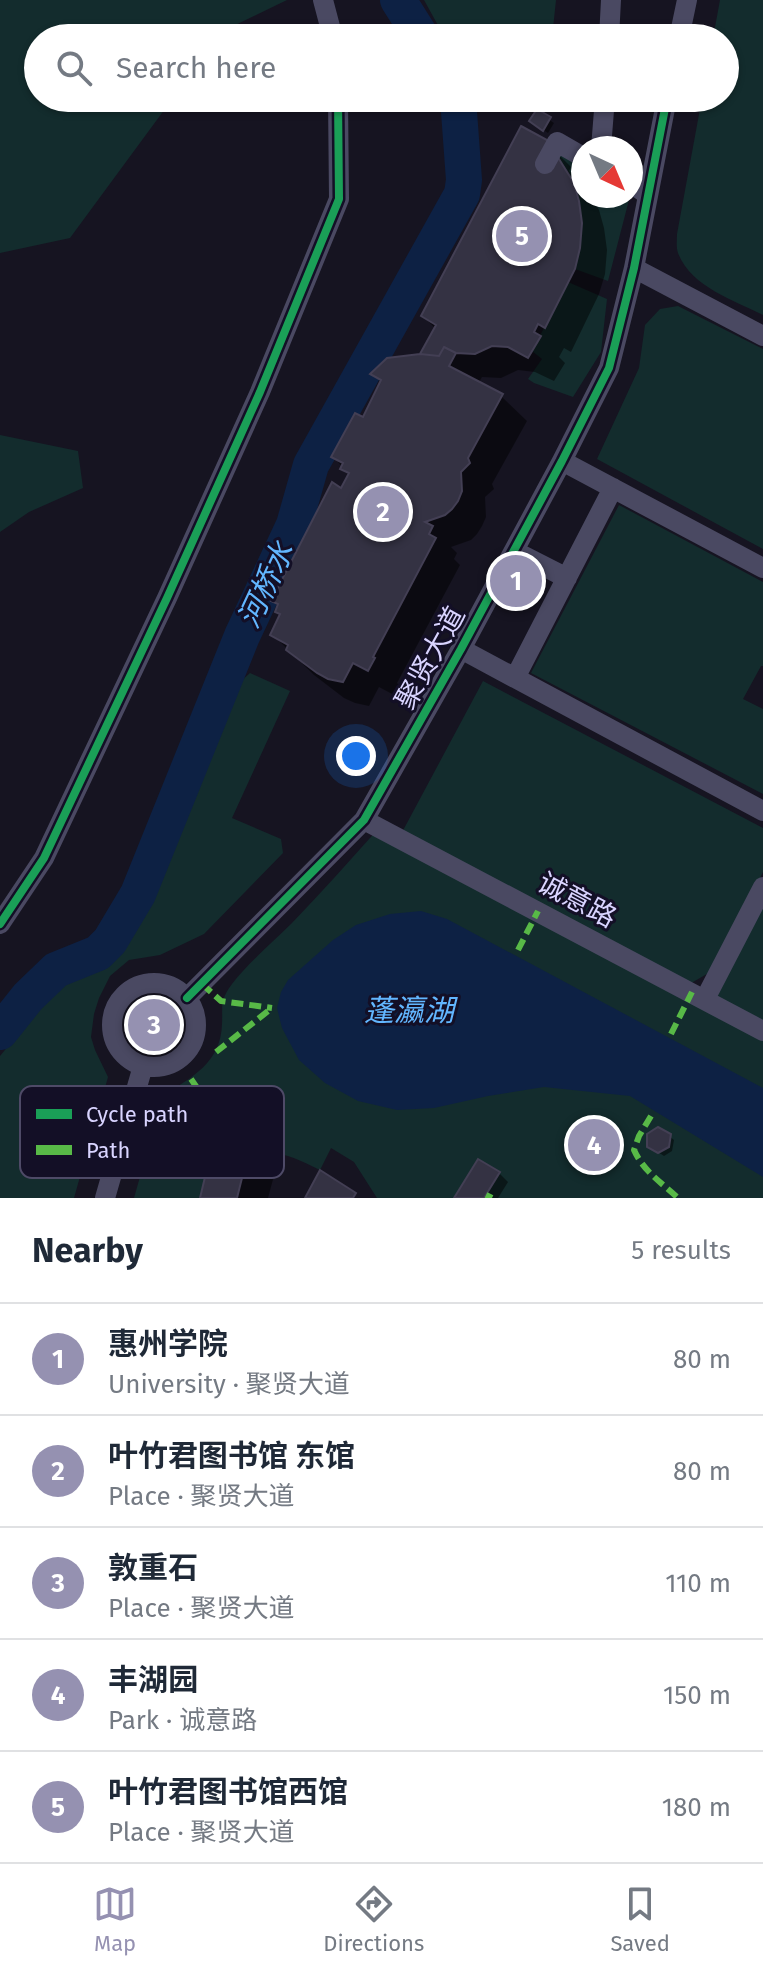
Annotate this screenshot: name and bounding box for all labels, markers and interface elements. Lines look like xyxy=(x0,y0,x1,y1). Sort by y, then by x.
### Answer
search box xyxy=(24,24,739,112)
icon: search xyxy=(52,46,96,90)
text: Search here xyxy=(116,50,276,86)
north arrow xyxy=(571,136,643,208)
pin: 5 xyxy=(496,206,548,266)
pin: 2 xyxy=(357,482,409,542)
water label: 河桥水 xyxy=(231,535,302,633)
pin: 1 xyxy=(490,551,542,611)
street label: 聚贤大道 xyxy=(388,601,472,715)
your location xyxy=(336,736,376,776)
street label: 诚意路 xyxy=(532,866,622,934)
water label: 蓬瀛湖 xyxy=(364,993,458,1029)
pin: 3 xyxy=(128,995,180,1055)
legend xyxy=(20,1086,284,1178)
text: Cycle path xyxy=(86,1101,188,1128)
pin: 4 xyxy=(568,1115,620,1175)
text: Path xyxy=(86,1137,130,1164)
text: Nearby xyxy=(32,1230,143,1271)
text: 5 results xyxy=(631,1235,731,1266)
text: 惠州学院 xyxy=(108,1326,228,1362)
text: 1 xyxy=(52,1344,64,1375)
text: 80 m xyxy=(673,1344,731,1375)
text: University · 聚贤大道 xyxy=(108,1369,350,1400)
text: 叶竹君图书馆 东馆 xyxy=(108,1438,355,1474)
text: 2 xyxy=(51,1456,65,1487)
text: 80 m xyxy=(673,1456,731,1487)
text: Place · 聚贤大道 xyxy=(108,1481,295,1512)
text: 敦重石 xyxy=(108,1550,198,1586)
text: 3 xyxy=(51,1568,65,1599)
text: 110 m xyxy=(665,1568,731,1599)
text: Place · 聚贤大道 xyxy=(108,1593,295,1624)
text: 丰湖园 xyxy=(108,1662,198,1698)
text: 4 xyxy=(51,1680,65,1711)
text: 150 m xyxy=(663,1680,731,1711)
text: Park · 诚意路 xyxy=(108,1705,257,1736)
text: 叶竹君图书馆西馆 xyxy=(108,1774,348,1810)
text: 5 xyxy=(51,1792,65,1823)
text: 180 m xyxy=(662,1792,731,1823)
text: Place · 聚贤大道 xyxy=(108,1817,295,1848)
tab: Map xyxy=(93,1882,137,1957)
tab: Directions xyxy=(323,1882,424,1957)
tab: Saved xyxy=(610,1882,670,1957)

